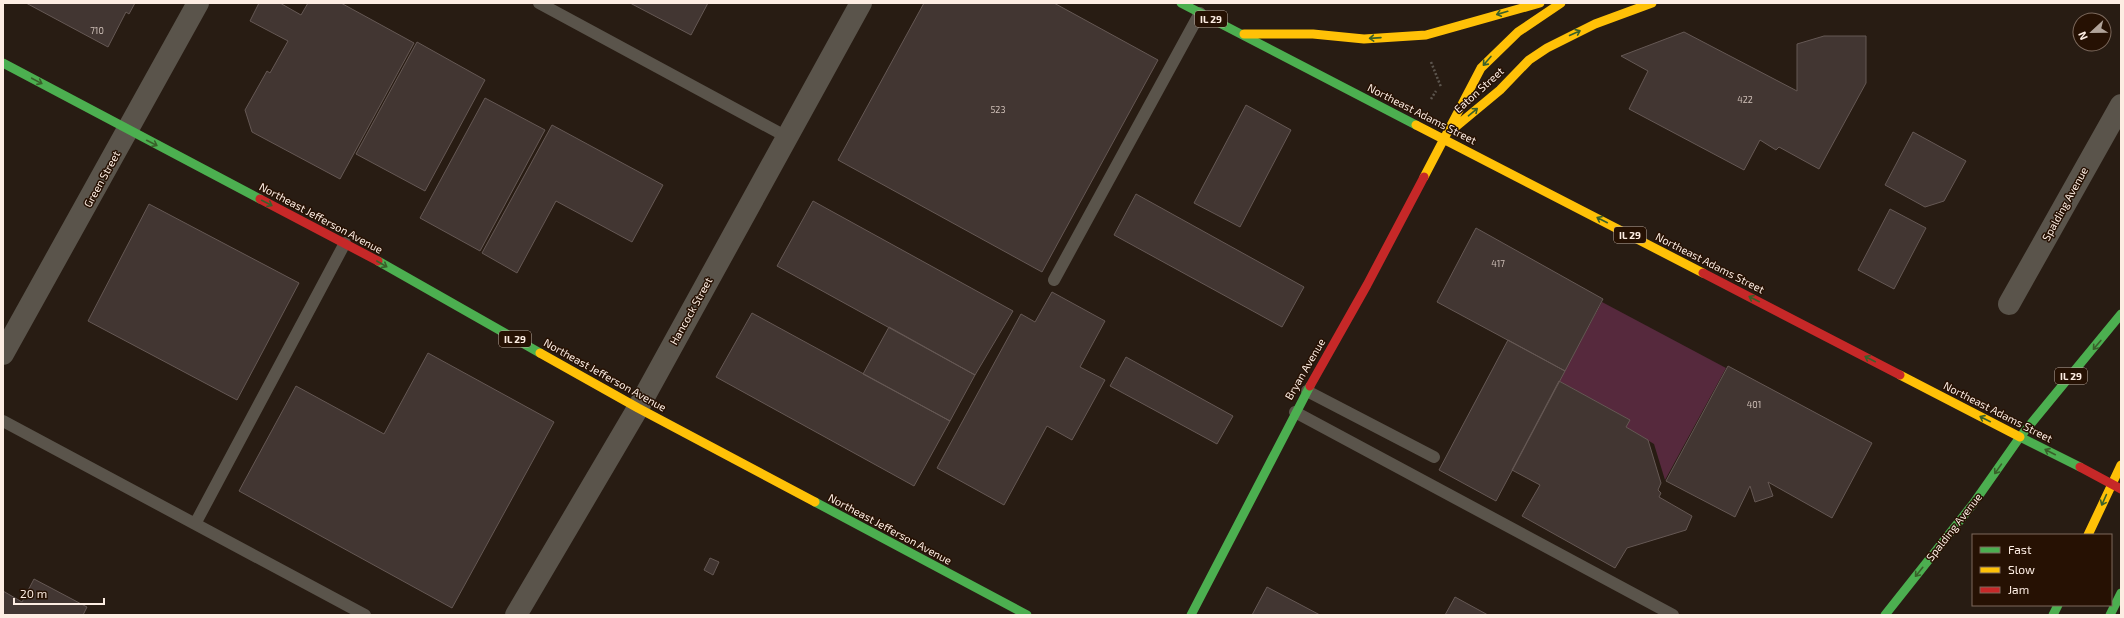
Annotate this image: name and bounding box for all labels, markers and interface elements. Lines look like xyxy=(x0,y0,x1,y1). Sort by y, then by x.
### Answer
one-way arrow xyxy=(1496,10,1509,18)
road number: IL 29 xyxy=(1195,11,1227,27)
north arrow xyxy=(2072,12,2112,52)
house number: 710 xyxy=(90,25,104,36)
one-way arrow xyxy=(1568,29,1580,36)
text: N xyxy=(2075,30,2090,42)
one-way arrow xyxy=(1369,34,1382,41)
one-way arrow xyxy=(1483,56,1492,66)
street label: Eaton Street xyxy=(1451,64,1506,115)
one-way arrow xyxy=(31,78,43,86)
street label: Northeast Adams Street xyxy=(1366,80,1479,147)
house number: 422 xyxy=(1737,94,1753,105)
house number: 523 xyxy=(991,104,1005,115)
one-way arrow xyxy=(1468,108,1478,117)
one-way arrow xyxy=(146,140,158,147)
street label: Green Street xyxy=(81,148,122,209)
street label: Spalding Avenue xyxy=(2039,164,2090,243)
street label: Northeast Jefferson Avenue xyxy=(257,179,385,256)
one-way arrow xyxy=(261,199,273,207)
one-way arrow xyxy=(1596,216,1608,223)
road number: IL 29 xyxy=(1614,227,1646,243)
street label: Northeast Adams Street xyxy=(1654,229,1767,296)
house number: 417 xyxy=(1491,258,1505,269)
one-way arrow xyxy=(376,260,388,268)
street label: Hancock Street xyxy=(667,275,714,347)
one-way arrow xyxy=(1749,295,1761,302)
road number: IL 29 xyxy=(499,331,531,347)
street label: Northeast Jefferson Avenue xyxy=(542,335,669,414)
street label: Bryan Avenue xyxy=(1282,336,1327,402)
one-way arrow xyxy=(2092,339,2101,350)
one-way arrow xyxy=(1864,355,1876,362)
road number: IL 29 xyxy=(2055,368,2087,384)
street label: Northeast Adams Street xyxy=(1942,378,2055,445)
house number: 401 xyxy=(1747,399,1761,410)
one-way arrow xyxy=(1979,415,1991,422)
one-way arrow xyxy=(2044,448,2056,455)
one-way arrow xyxy=(1994,463,2002,474)
street label: Northeast Jefferson Avenue xyxy=(826,490,954,567)
street label: Spalding Avenue xyxy=(1923,490,1984,563)
one-way arrow xyxy=(2100,493,2107,505)
legend xyxy=(1972,534,2112,606)
text: Fast xyxy=(2008,542,2032,556)
text: Slow xyxy=(2008,562,2035,576)
one-way arrow xyxy=(1915,567,1923,578)
scale bar xyxy=(14,580,104,606)
text: Jam xyxy=(2008,582,2029,596)
text: 20 m xyxy=(20,586,47,600)

